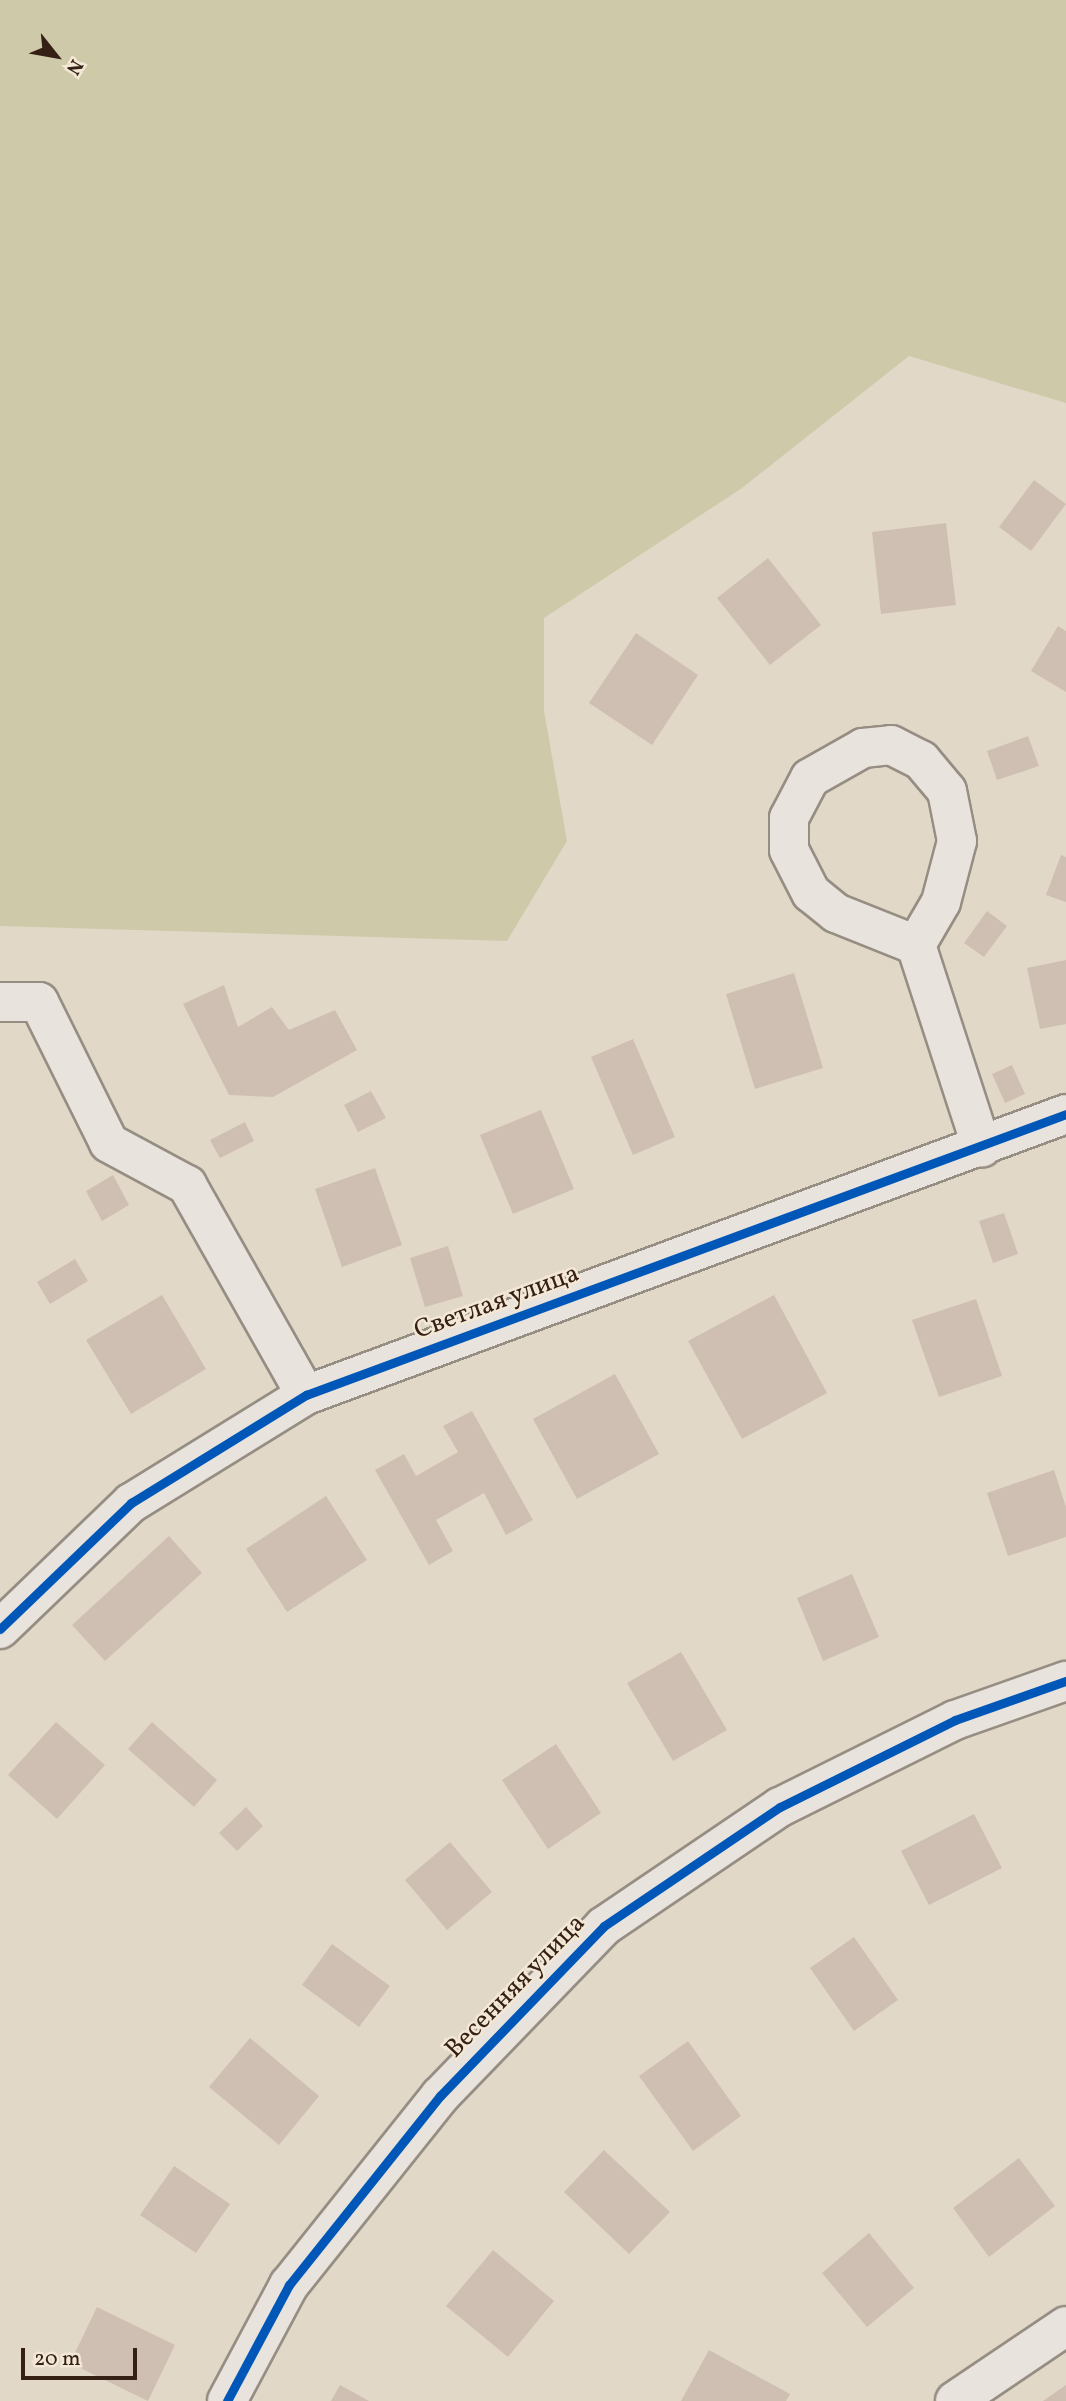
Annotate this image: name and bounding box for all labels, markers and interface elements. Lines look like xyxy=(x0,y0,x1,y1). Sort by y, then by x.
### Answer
north arrow xyxy=(21,21,91,91)
text: N xyxy=(59,54,89,79)
street label: Светлая улица xyxy=(410,1259,584,1347)
street label: Весенняя улица xyxy=(439,1908,593,2066)
scale bar xyxy=(24,2334,140,2378)
text: 20 m xyxy=(34,2345,80,2374)

